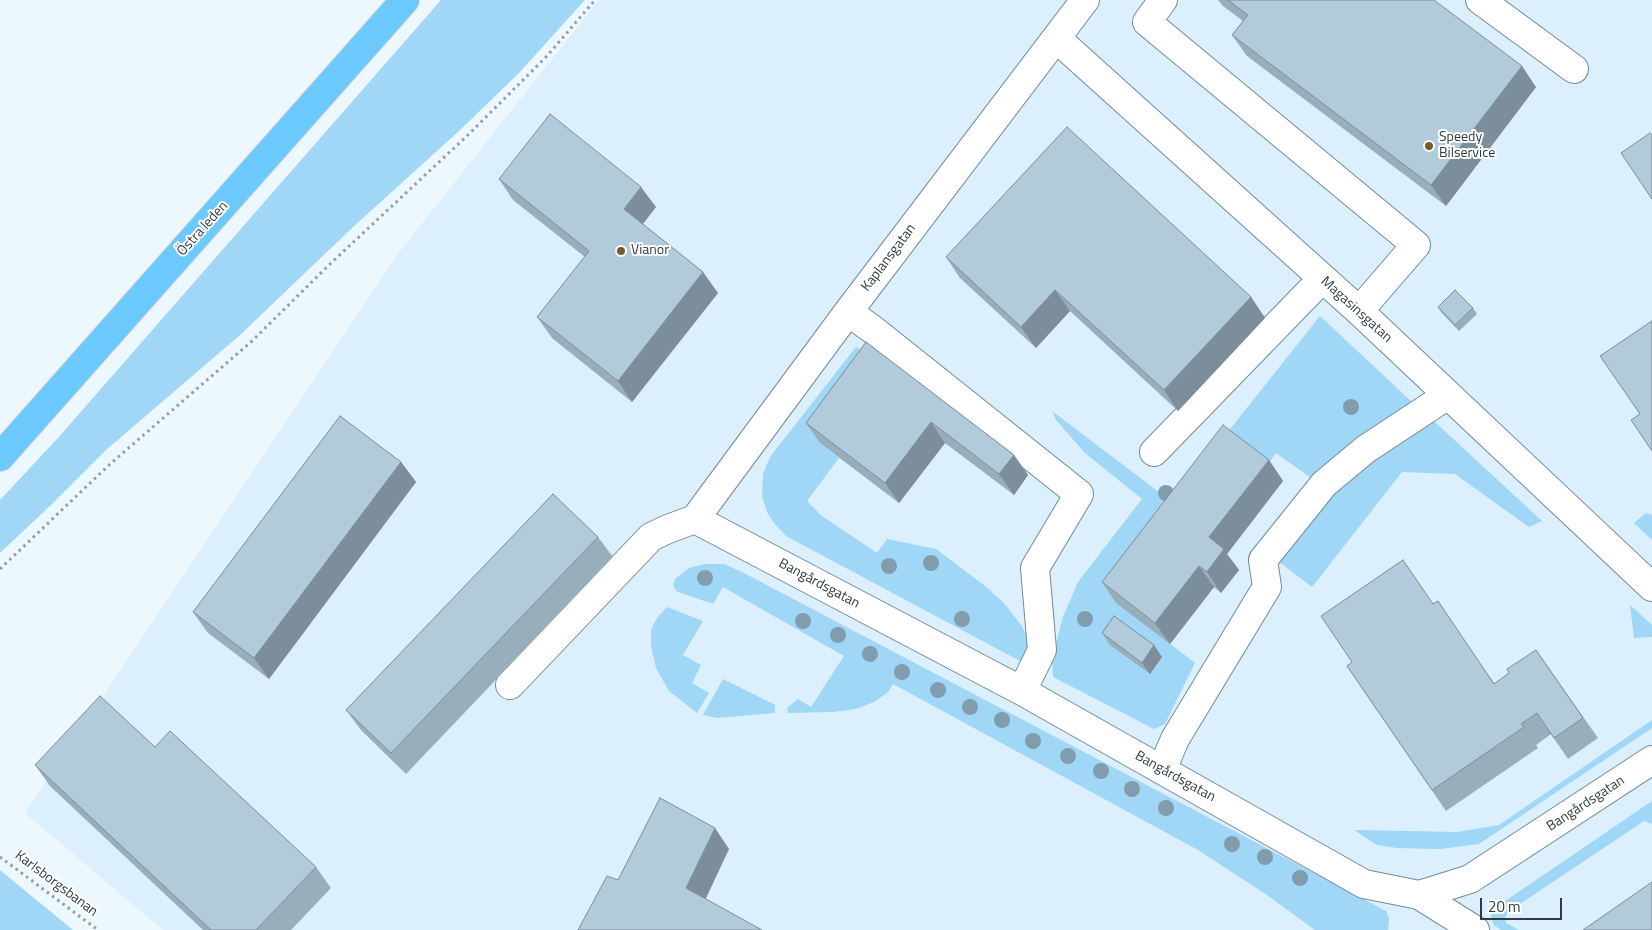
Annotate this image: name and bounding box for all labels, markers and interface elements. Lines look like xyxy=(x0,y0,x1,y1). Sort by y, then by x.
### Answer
place label: Speedy Bilservice xyxy=(1439,130,1495,162)
marker: Speedy Bilservice xyxy=(1423,140,1435,152)
street label: Östra leden xyxy=(174,198,232,260)
street label: Kaplansgatan xyxy=(858,221,920,295)
place label: Vianor xyxy=(631,243,669,259)
marker: Vianor xyxy=(615,245,627,257)
street label: Magasinsgatan xyxy=(1317,274,1395,346)
street label: Bangårdsgatan xyxy=(776,556,862,612)
street label: Bangårdsgatan xyxy=(1132,748,1218,806)
street label: Bangårdsgatan xyxy=(1544,773,1628,835)
street label: Karlsborgsbanan xyxy=(11,847,101,921)
scale bar xyxy=(1482,888,1564,920)
text: 20 m xyxy=(1488,895,1521,918)

